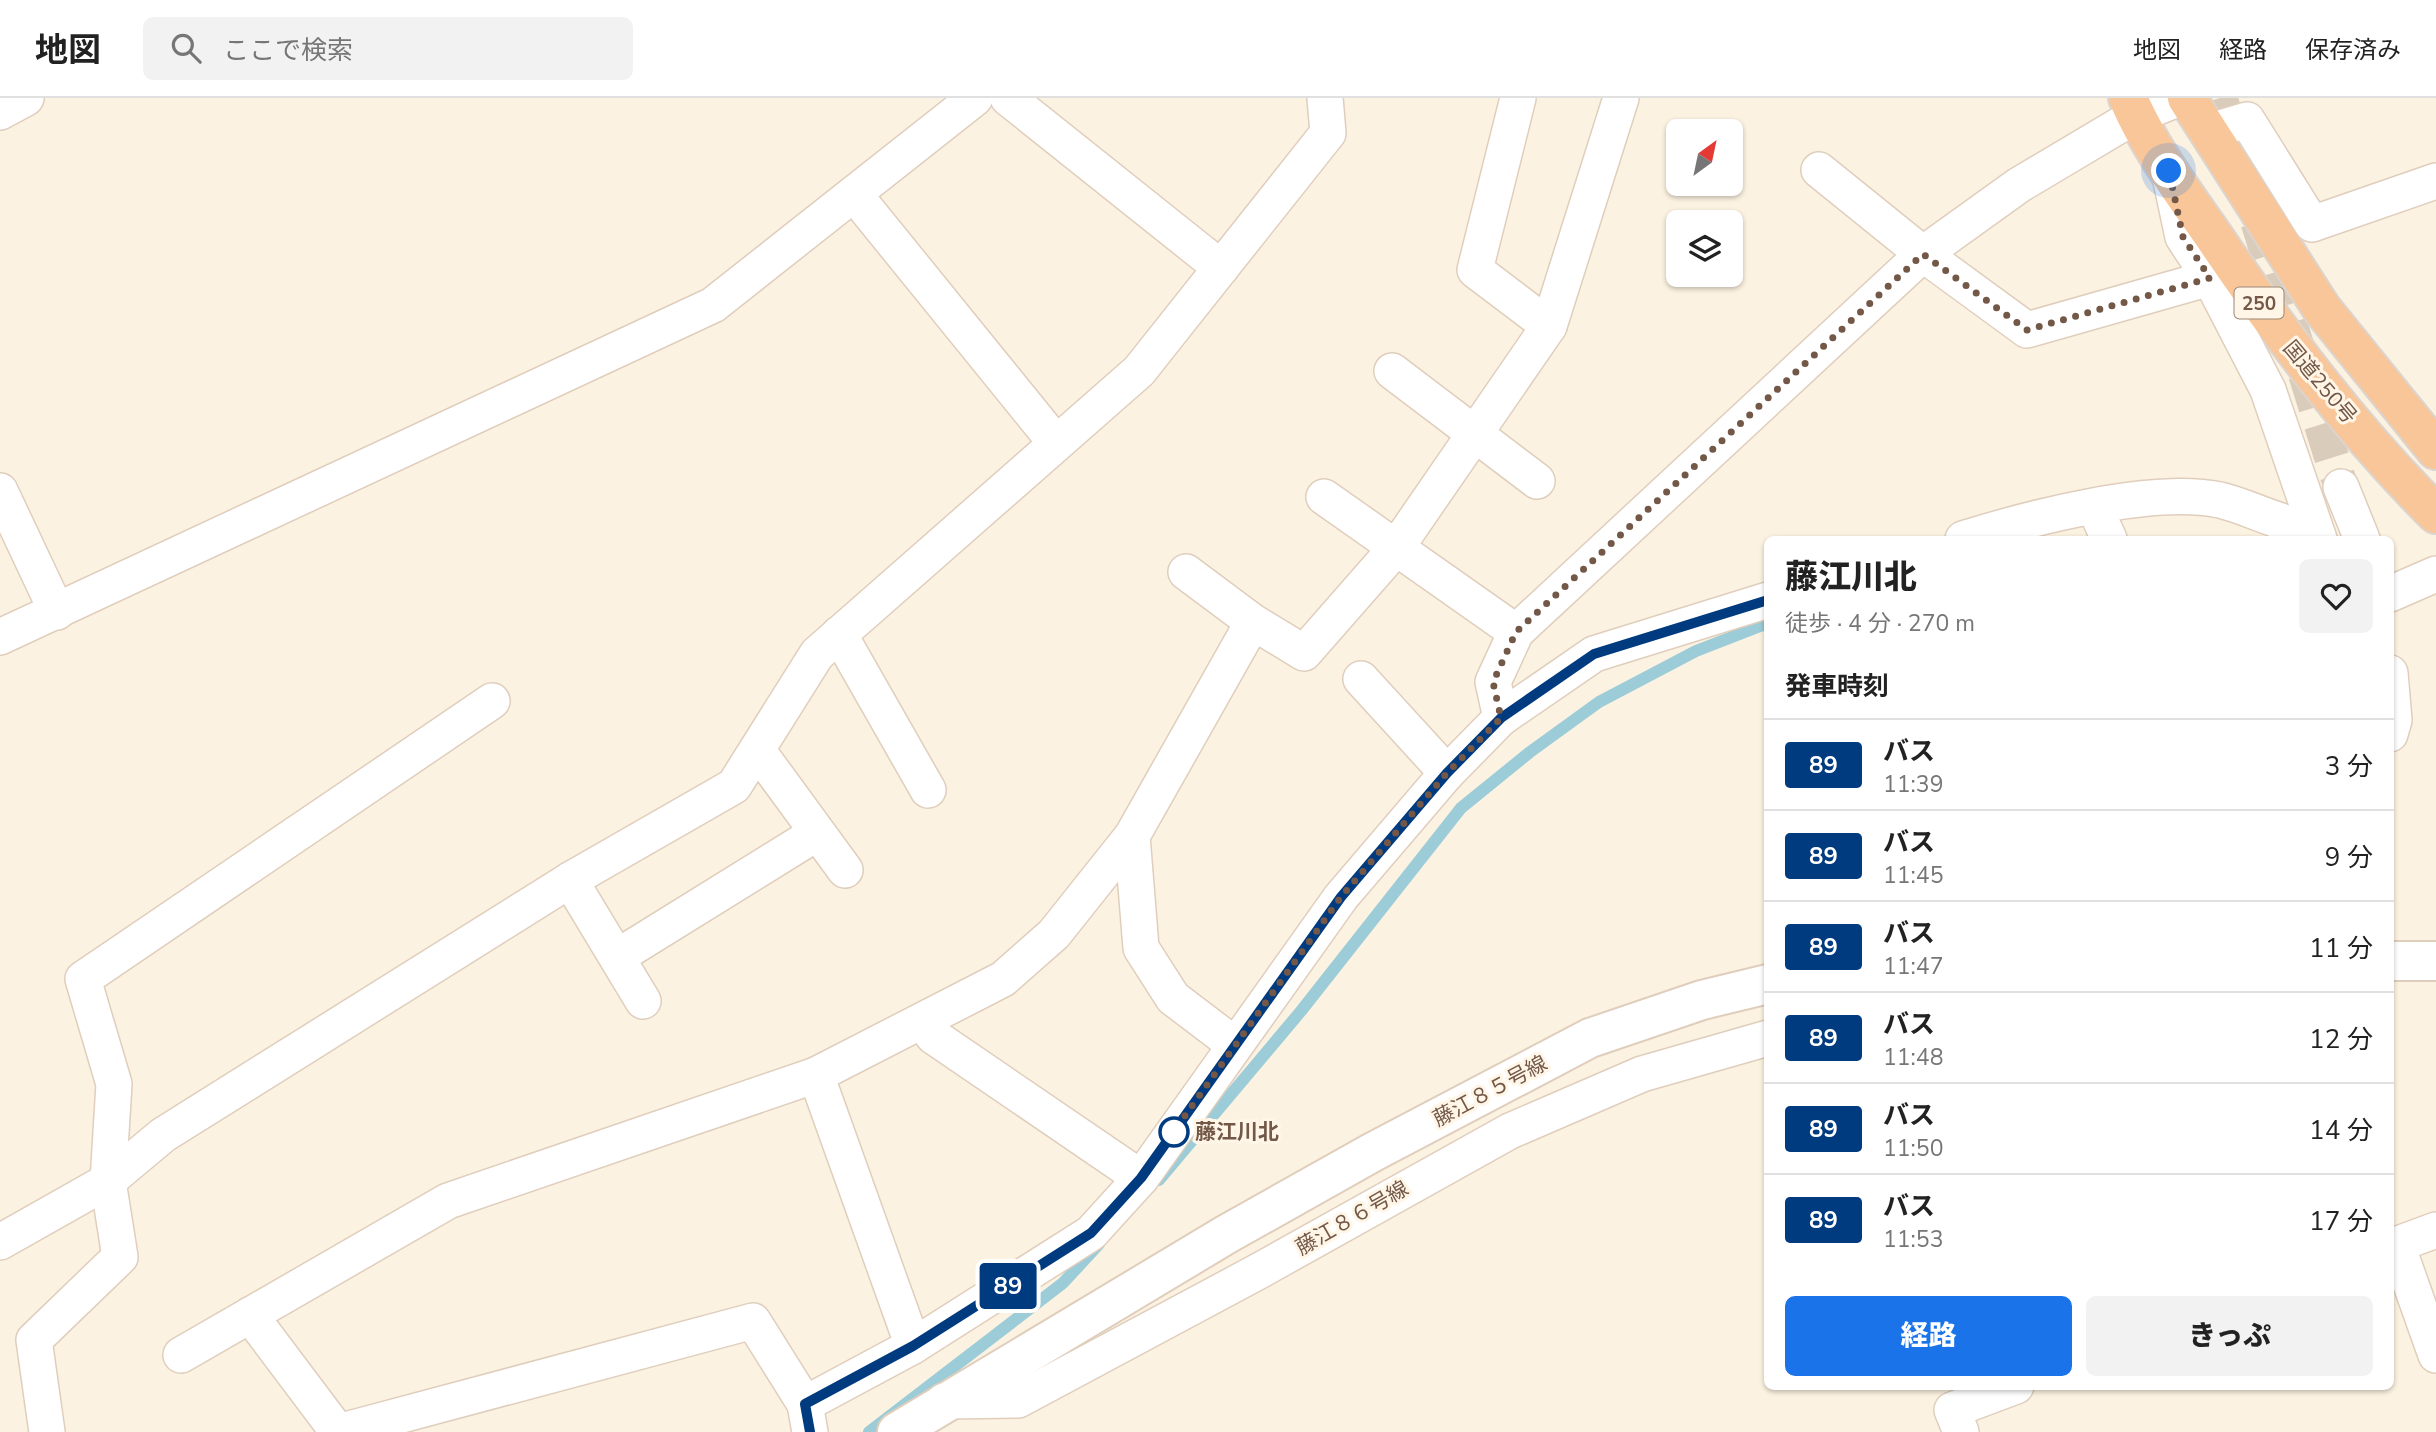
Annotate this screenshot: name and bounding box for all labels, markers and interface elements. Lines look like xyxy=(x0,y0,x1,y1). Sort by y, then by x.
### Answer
search box xyxy=(143,17,633,80)
text: 地図 xyxy=(35,28,101,73)
icon: search xyxy=(167,29,205,67)
text: ここで検索 xyxy=(223,33,353,68)
text: 地図 xyxy=(2133,34,2181,66)
text: 経路 xyxy=(2219,34,2267,66)
text: 保存済み xyxy=(2305,34,2401,66)
north arrow xyxy=(1666,119,1743,196)
map controls xyxy=(1666,119,1743,287)
your location xyxy=(2151,153,2186,188)
button: layers xyxy=(1666,210,1743,287)
road number: 250 xyxy=(2234,288,2284,318)
street label: 国道250号 xyxy=(2277,334,2363,430)
text: 藤江川北 xyxy=(1785,555,1917,600)
button: heart xyxy=(2299,559,2373,633)
text: 徒歩 · 4 分 · 270 m xyxy=(1785,608,1975,639)
text: 発車時刻 xyxy=(1785,669,1889,704)
text: バス xyxy=(1883,734,1935,769)
text: 89 xyxy=(1809,749,1838,781)
text: 3 分 xyxy=(2325,749,2373,784)
text: 11:39 xyxy=(1883,769,1943,800)
text: バス xyxy=(1883,825,1935,860)
text: 89 xyxy=(1809,840,1838,872)
text: 9 分 xyxy=(2325,840,2373,875)
text: 11:45 xyxy=(1883,860,1943,891)
text: バス xyxy=(1883,916,1935,951)
text: 89 xyxy=(1809,931,1838,963)
text: 11 分 xyxy=(2309,931,2373,966)
text: 11:47 xyxy=(1883,951,1943,982)
text: バス xyxy=(1883,1007,1935,1042)
text: 89 xyxy=(1809,1022,1838,1054)
text: 12 分 xyxy=(2309,1022,2373,1057)
text: 11:48 xyxy=(1883,1042,1943,1073)
street label: 藤江８５号線 xyxy=(1428,1049,1552,1133)
text: バス xyxy=(1883,1098,1935,1133)
text: 89 xyxy=(1809,1113,1838,1145)
text: 14 分 xyxy=(2309,1113,2373,1148)
marker: 藤江川北 xyxy=(1159,1117,1189,1147)
place label: 藤江川北 xyxy=(1195,1118,1279,1146)
text: 11:50 xyxy=(1883,1133,1943,1164)
street label: 藤江８６号線 xyxy=(1290,1174,1414,1262)
text: バス xyxy=(1883,1189,1935,1224)
text: 89 xyxy=(1809,1204,1838,1236)
text: 17 分 xyxy=(2309,1204,2373,1239)
text: 11:53 xyxy=(1883,1224,1943,1255)
line badge: 89 xyxy=(976,1263,1040,1309)
text: 89 xyxy=(994,1270,1022,1302)
button: 経路 xyxy=(1785,1296,2072,1376)
button: きっぷ xyxy=(2086,1296,2373,1376)

